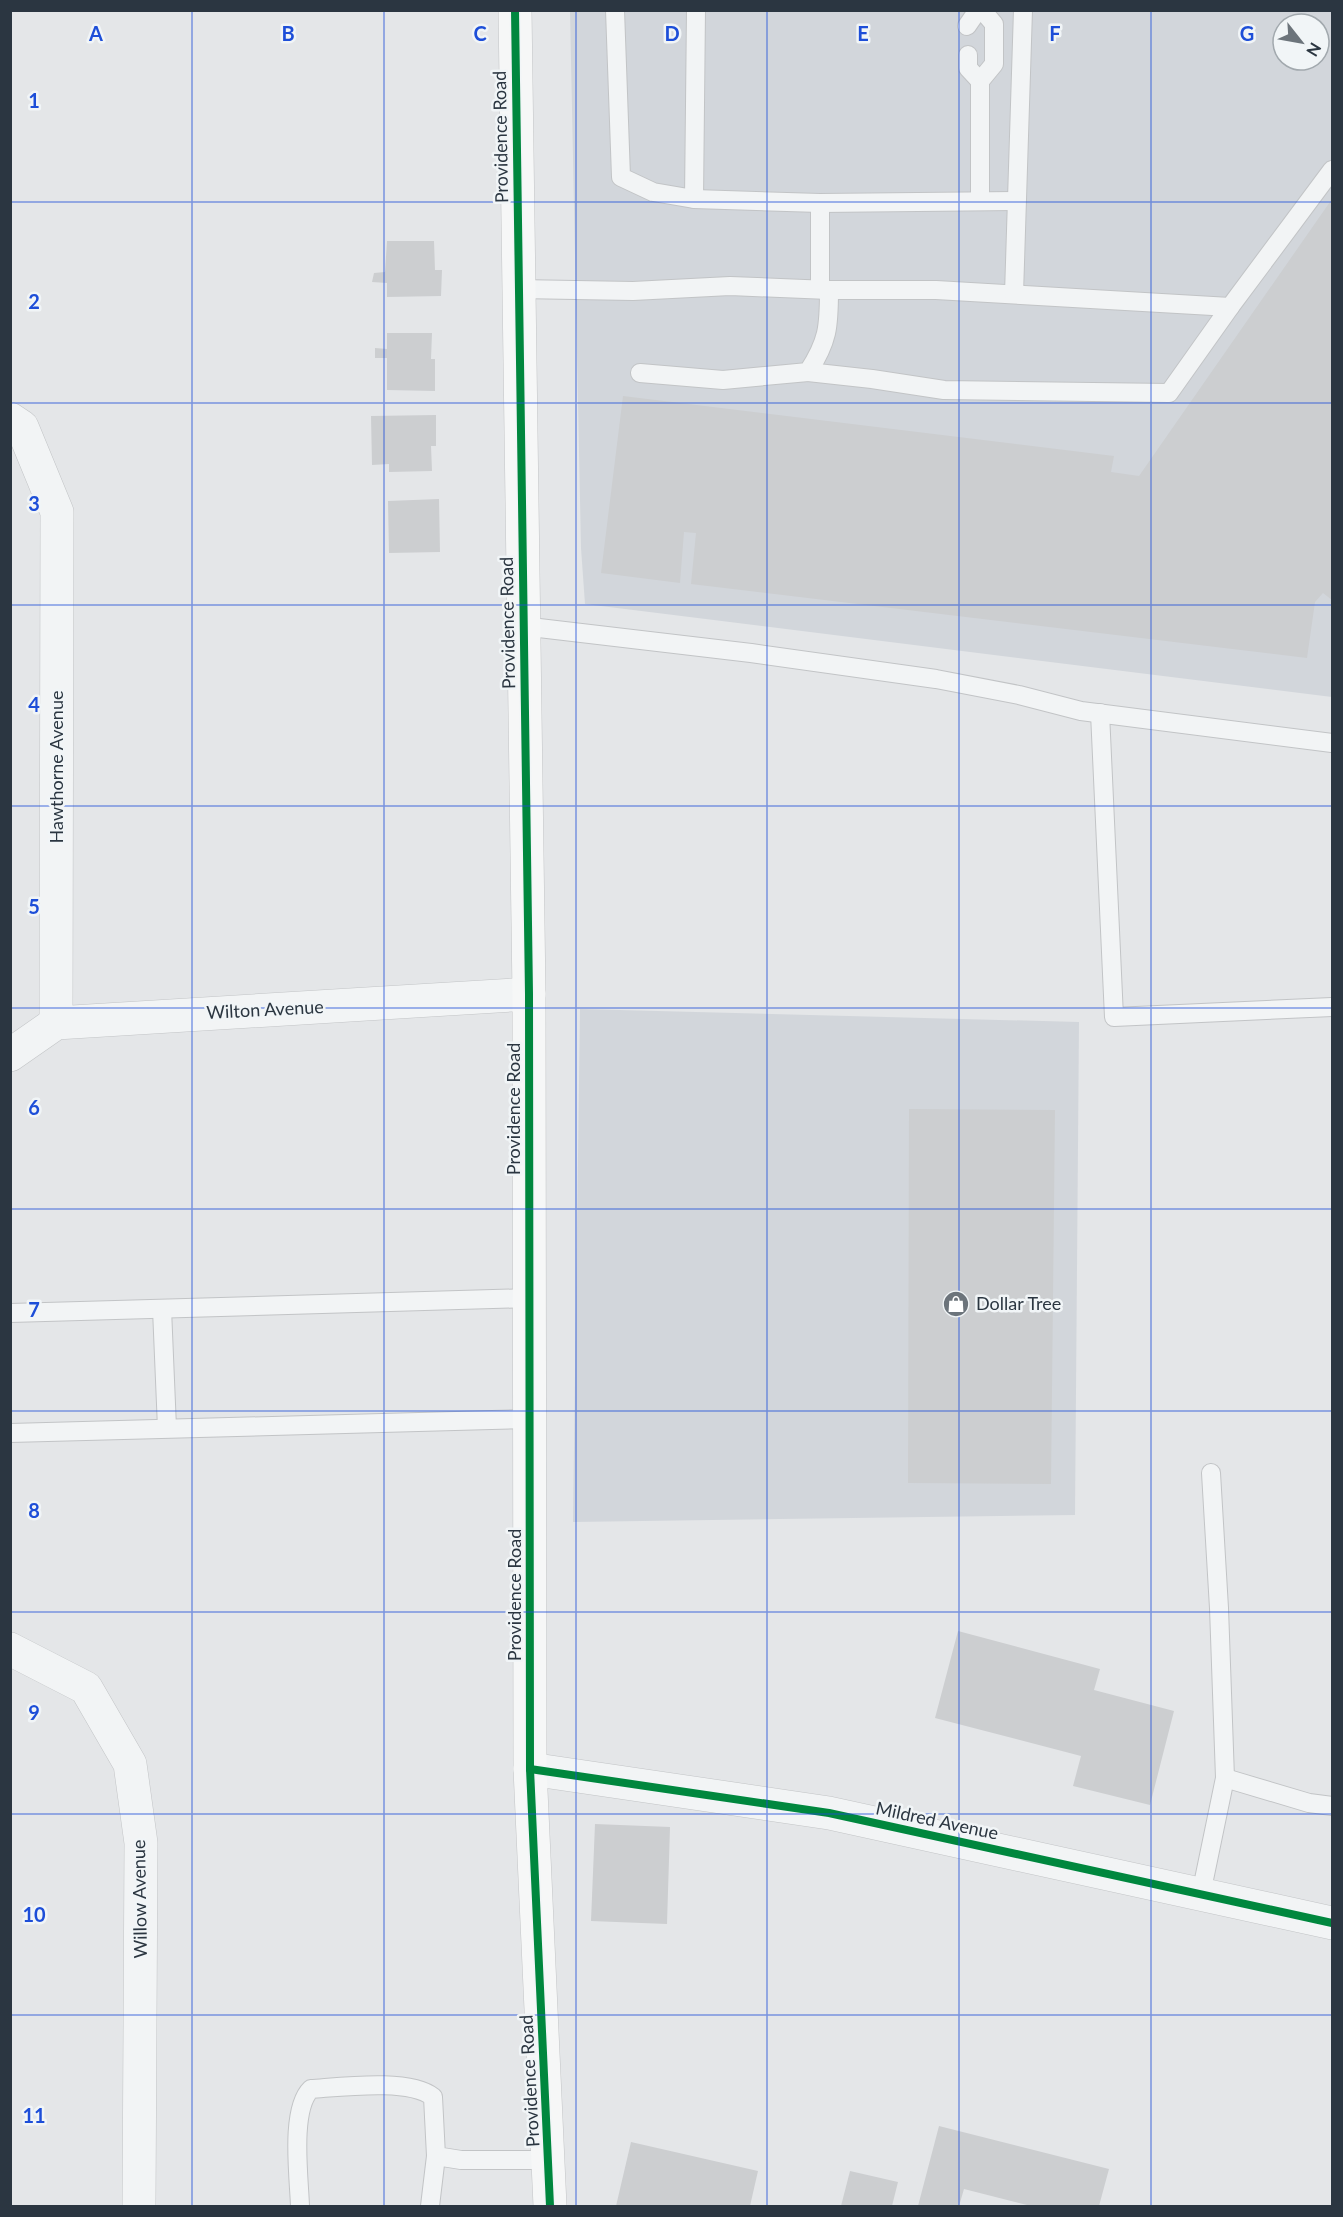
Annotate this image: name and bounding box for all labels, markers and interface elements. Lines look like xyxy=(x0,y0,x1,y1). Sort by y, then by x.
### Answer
north arrow xyxy=(1271,12,1331,72)
text: A xyxy=(88,21,103,45)
text: B xyxy=(281,21,295,45)
text: C xyxy=(473,21,487,45)
text: D xyxy=(664,21,680,45)
text: E xyxy=(857,21,869,45)
text: F xyxy=(1049,21,1061,45)
text: G xyxy=(1240,21,1254,45)
text: N xyxy=(1303,40,1326,60)
street label: Providence Road xyxy=(488,71,512,203)
text: 1 xyxy=(28,88,40,112)
text: 2 xyxy=(28,289,40,313)
text: 3 xyxy=(28,491,40,515)
street label: Providence Road xyxy=(495,557,519,689)
street label: Hawthorne Avenue xyxy=(45,691,67,843)
text: 4 xyxy=(28,692,40,716)
text: 5 xyxy=(28,894,40,918)
street label: Wilton Avenue xyxy=(206,995,324,1023)
street label: Providence Road xyxy=(502,1043,524,1175)
text: 6 xyxy=(28,1095,40,1119)
shop icon: Dollar Tree xyxy=(941,1289,971,1319)
place label: Dollar Tree xyxy=(976,1292,1061,1314)
text: 7 xyxy=(28,1297,40,1321)
text: 8 xyxy=(28,1498,40,1522)
street label: Providence Road xyxy=(503,1529,525,1661)
text: 9 xyxy=(28,1700,40,1724)
street label: Mildred Avenue xyxy=(874,1796,1000,1844)
street label: Willow Avenue xyxy=(127,1839,151,1959)
text: 10 xyxy=(22,1902,46,1926)
street label: Providence Road xyxy=(515,2014,543,2148)
text: 11 xyxy=(22,2103,46,2127)

